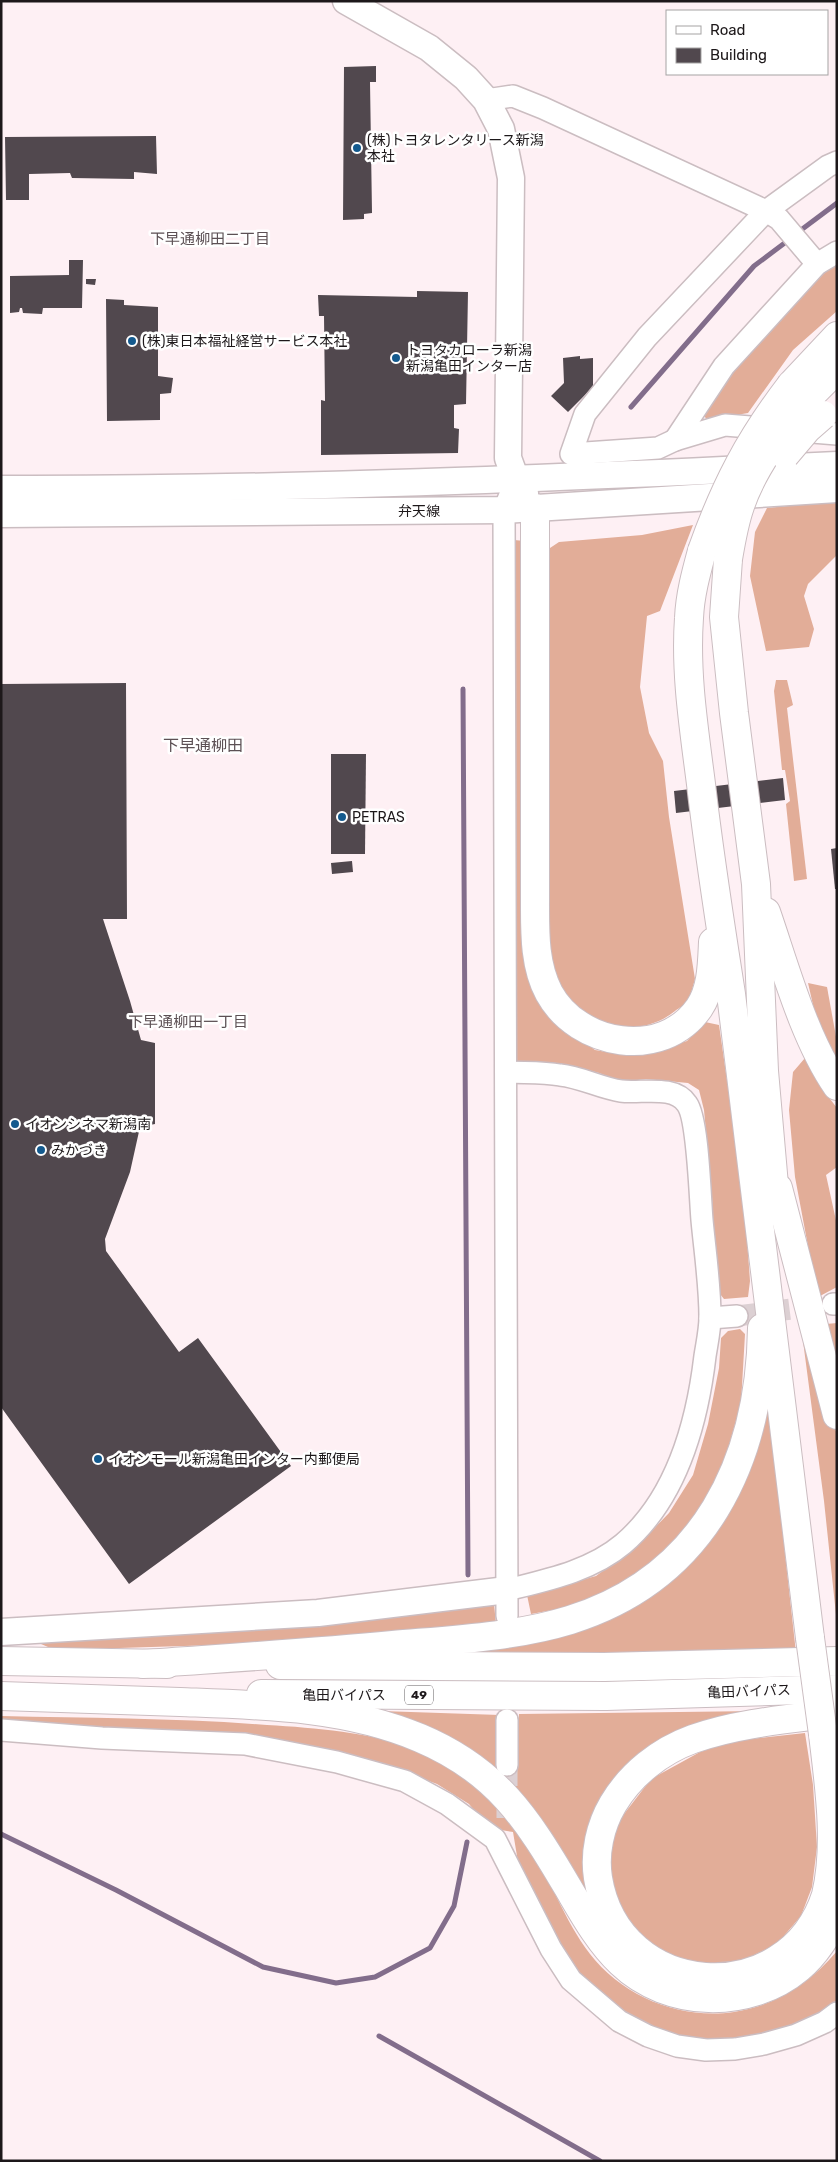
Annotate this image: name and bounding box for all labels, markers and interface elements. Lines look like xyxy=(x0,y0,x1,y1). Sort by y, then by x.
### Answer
legend xyxy=(666,10,828,75)
text: Road xyxy=(710,21,746,39)
text: Building xyxy=(710,46,767,64)
place label: (株)トヨタレンタリース新潟 本社 xyxy=(367,132,544,165)
marker: (株)トヨタレンタリース新潟 本社 xyxy=(351,142,363,154)
district label: 下早通柳田二丁目 xyxy=(150,230,270,248)
place label: (株)東日本福祉経営サービス本社 xyxy=(142,333,348,350)
marker: (株)東日本福祉経営サービス本社 xyxy=(126,335,138,347)
place label: トヨタカローラ新潟 新潟亀田インター店 xyxy=(406,342,532,375)
marker: トヨタカローラ新潟 新潟亀田インター店 xyxy=(390,352,402,364)
street label: 弁天線 xyxy=(398,503,440,520)
district label: 下早通柳田 xyxy=(163,736,243,755)
place label: PETRAS xyxy=(352,809,405,826)
marker: PETRAS xyxy=(336,811,348,823)
district label: 下早通柳田一丁目 xyxy=(128,1013,248,1031)
place label: イオンシネマ新潟南 xyxy=(25,1116,151,1133)
marker: イオンシネマ新潟南 xyxy=(9,1118,21,1130)
place label: みかづき xyxy=(51,1142,107,1159)
marker: みかづき xyxy=(35,1144,47,1156)
place label: イオンモール新潟亀田インター内郵便局 xyxy=(108,1451,360,1468)
marker: イオンモール新潟亀田インター内郵便局 xyxy=(92,1453,104,1465)
street label: 亀田バイパス xyxy=(707,1682,791,1701)
road number: 49 xyxy=(405,1686,433,1704)
street label: 亀田バイパス xyxy=(302,1687,386,1704)

